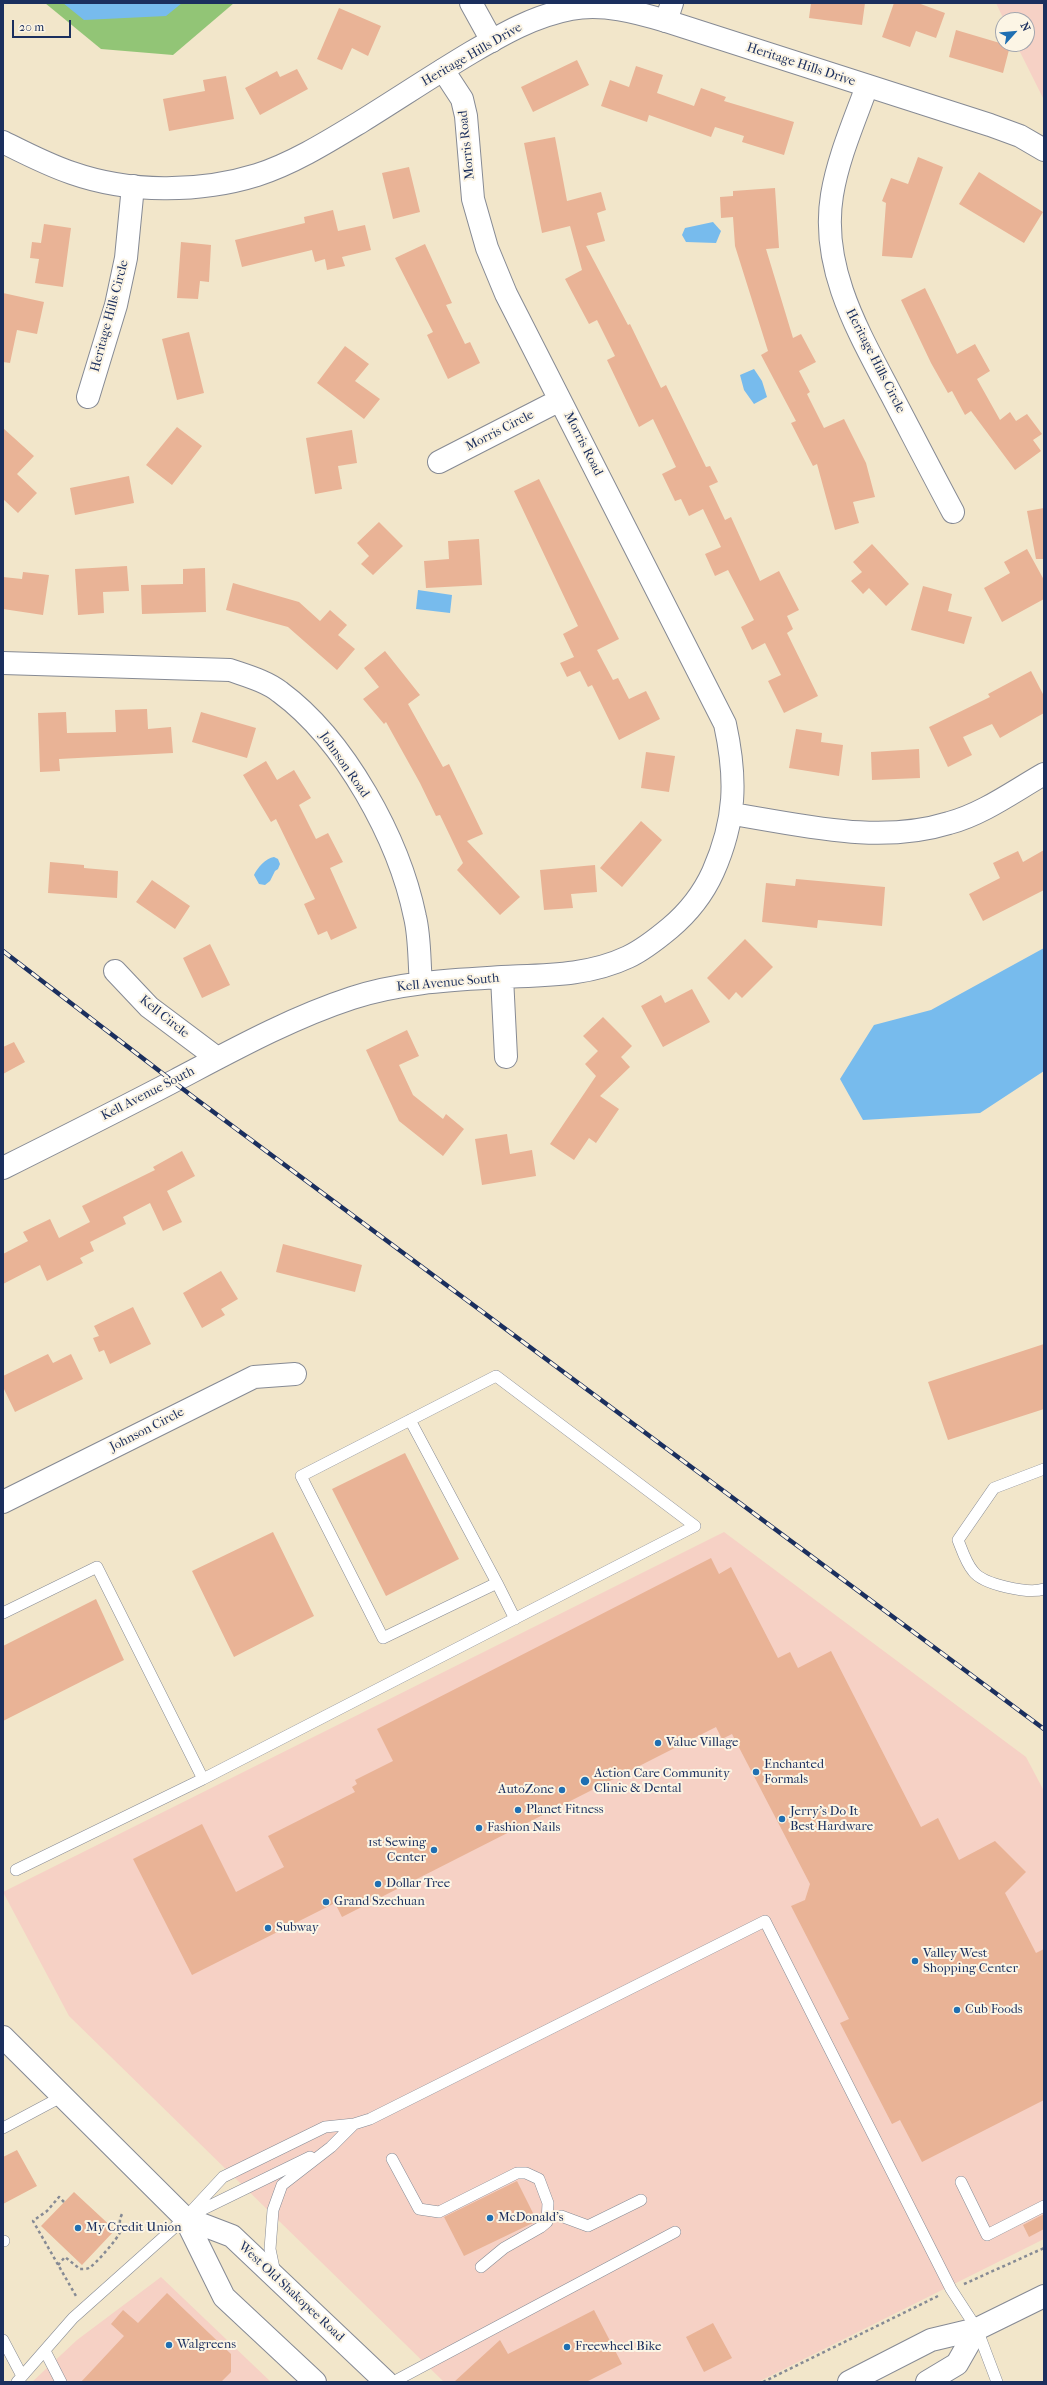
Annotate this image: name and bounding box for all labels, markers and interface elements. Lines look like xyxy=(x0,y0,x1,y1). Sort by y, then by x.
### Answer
scale bar xyxy=(14,12,73,38)
north arrow xyxy=(995,12,1035,52)
text: 20 m xyxy=(19,20,44,34)
street label: Heritage Hills Drive xyxy=(419,20,525,90)
text: N xyxy=(1018,20,1033,33)
street label: Heritage Hills Drive xyxy=(745,40,857,90)
street label: Morris Road xyxy=(456,110,478,180)
street label: Heritage Hills Circle xyxy=(88,258,132,374)
street label: Heritage Hills Circle xyxy=(842,306,908,416)
street label: Morris Circle xyxy=(463,407,537,455)
street label: Morris Road xyxy=(560,409,606,479)
street label: Johnson Road xyxy=(316,729,372,801)
street label: Kell Avenue South xyxy=(396,971,500,995)
street label: Kell Circle xyxy=(136,992,192,1042)
street label: Kell Avenue South xyxy=(99,1064,197,1124)
street label: Johnson Circle xyxy=(107,1405,187,1455)
place label: Value Village xyxy=(666,1735,739,1751)
marker: Value Village xyxy=(653,1738,663,1748)
place label: Enchanted Formals xyxy=(764,1757,824,1788)
place label: Action Care Community Clinic & Dental xyxy=(594,1766,730,1797)
marker: Enchanted Formals xyxy=(751,1767,761,1777)
marker: Action Care Community Clinic & Dental xyxy=(579,1775,591,1787)
place label: AutoZone xyxy=(498,1782,554,1798)
marker: AutoZone xyxy=(557,1785,567,1795)
place label: Planet Fitness xyxy=(526,1802,604,1818)
place label: Jerry's Do It Best Hardware xyxy=(790,1804,873,1835)
marker: Planet Fitness xyxy=(513,1805,523,1815)
marker: Jerry's Do It Best Hardware xyxy=(777,1814,787,1824)
place label: Fashion Nails xyxy=(487,1820,560,1836)
marker: Fashion Nails xyxy=(474,1823,484,1833)
place label: 1st Sewing Center xyxy=(368,1835,426,1866)
marker: 1st Sewing Center xyxy=(429,1845,439,1855)
place label: Dollar Tree xyxy=(386,1876,450,1892)
marker: Dollar Tree xyxy=(373,1879,383,1889)
place label: Grand Szechuan xyxy=(334,1894,425,1910)
marker: Grand Szechuan xyxy=(321,1897,331,1907)
place label: Subway xyxy=(276,1920,319,1936)
marker: Subway xyxy=(263,1923,273,1933)
place label: Valley West Shopping Center xyxy=(923,1946,1018,1977)
marker: Valley West Shopping Center xyxy=(910,1956,920,1966)
place label: Cub Foods xyxy=(965,2002,1023,2018)
marker: Cub Foods xyxy=(952,2005,962,2015)
place label: McDonald's xyxy=(498,2210,563,2226)
marker: McDonald's xyxy=(485,2213,495,2223)
place label: My Credit Union xyxy=(86,2220,182,2236)
marker: My Credit Union xyxy=(73,2223,83,2233)
street label: West Old Shakopee Road xyxy=(235,2239,347,2345)
place label: Walgreens xyxy=(177,2337,236,2353)
place label: Freewheel Bike xyxy=(575,2339,661,2355)
marker: Walgreens xyxy=(164,2340,174,2350)
marker: Freewheel Bike xyxy=(562,2342,572,2352)

